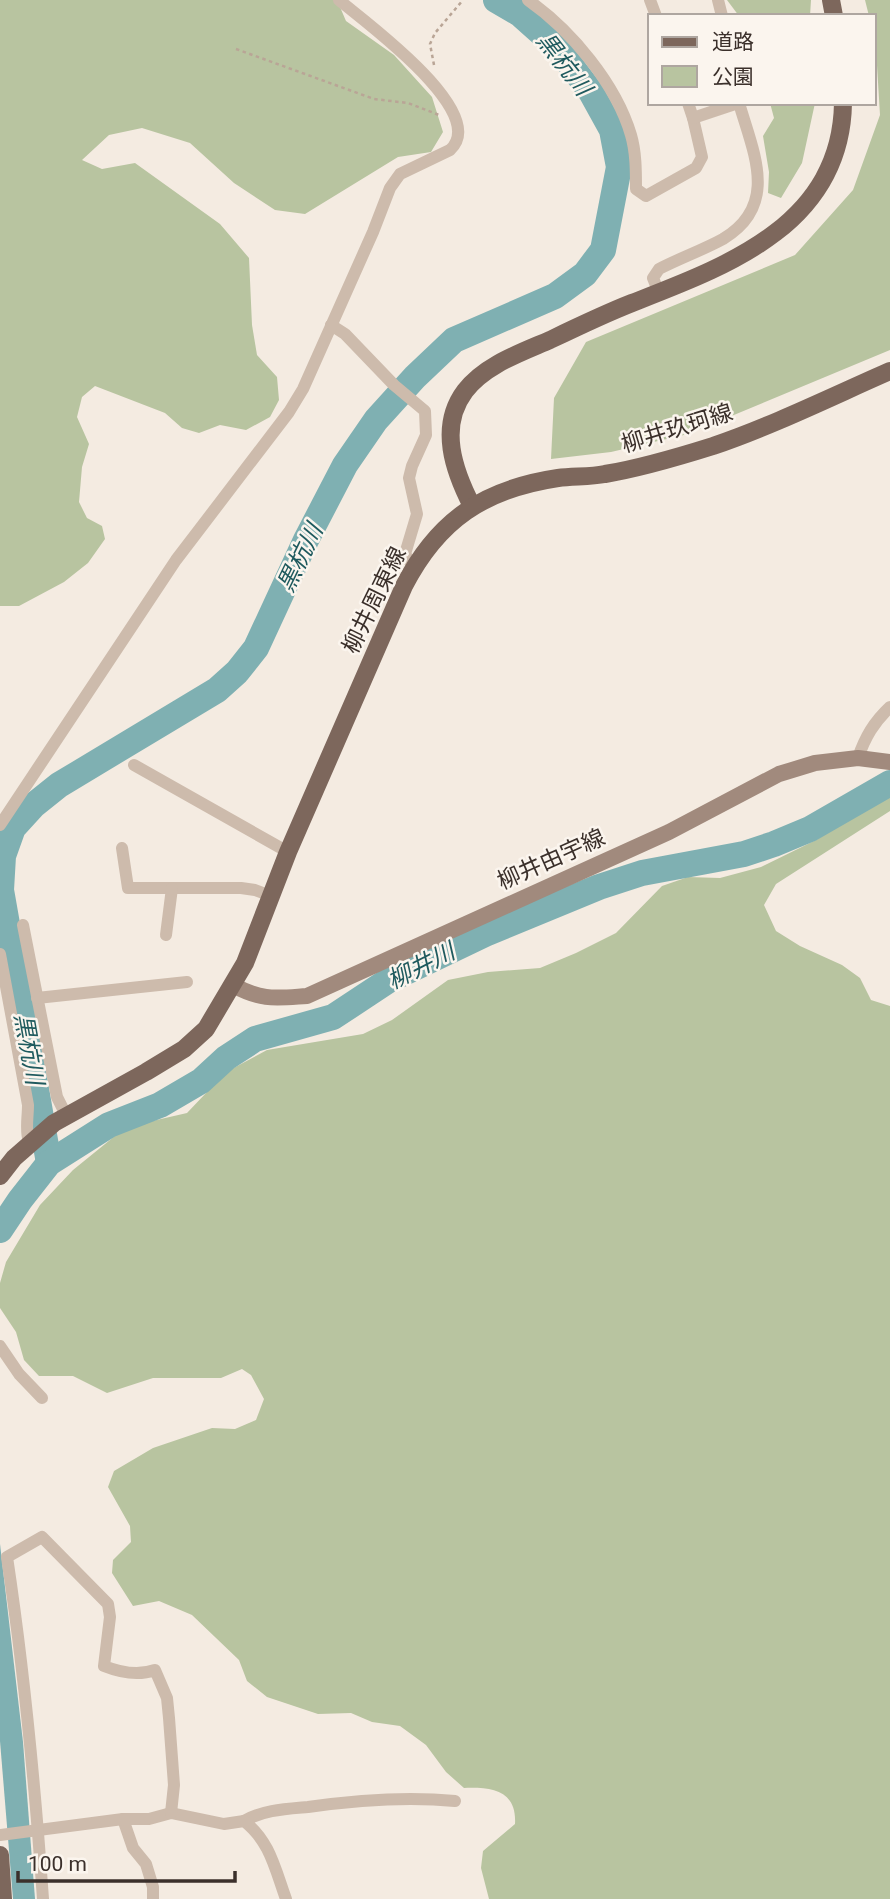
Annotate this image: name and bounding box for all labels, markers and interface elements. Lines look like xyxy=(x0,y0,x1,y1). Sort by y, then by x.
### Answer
legend xyxy=(648,14,876,105)
water label: 黒杭川 xyxy=(531,27,599,103)
text: 道路 xyxy=(712,30,754,54)
text: 公園 xyxy=(712,65,754,89)
street label: 柳井玖珂線 xyxy=(618,399,736,458)
water label: 黒杭川 xyxy=(272,517,330,596)
street label: 柳井周東線 xyxy=(337,543,412,658)
street label: 柳井由宇線 xyxy=(493,824,609,895)
water label: 柳井川 xyxy=(383,936,462,995)
water label: 黒杭川 xyxy=(9,1011,50,1090)
scale bar xyxy=(18,1840,234,1884)
text: 100 m xyxy=(28,1852,87,1876)

